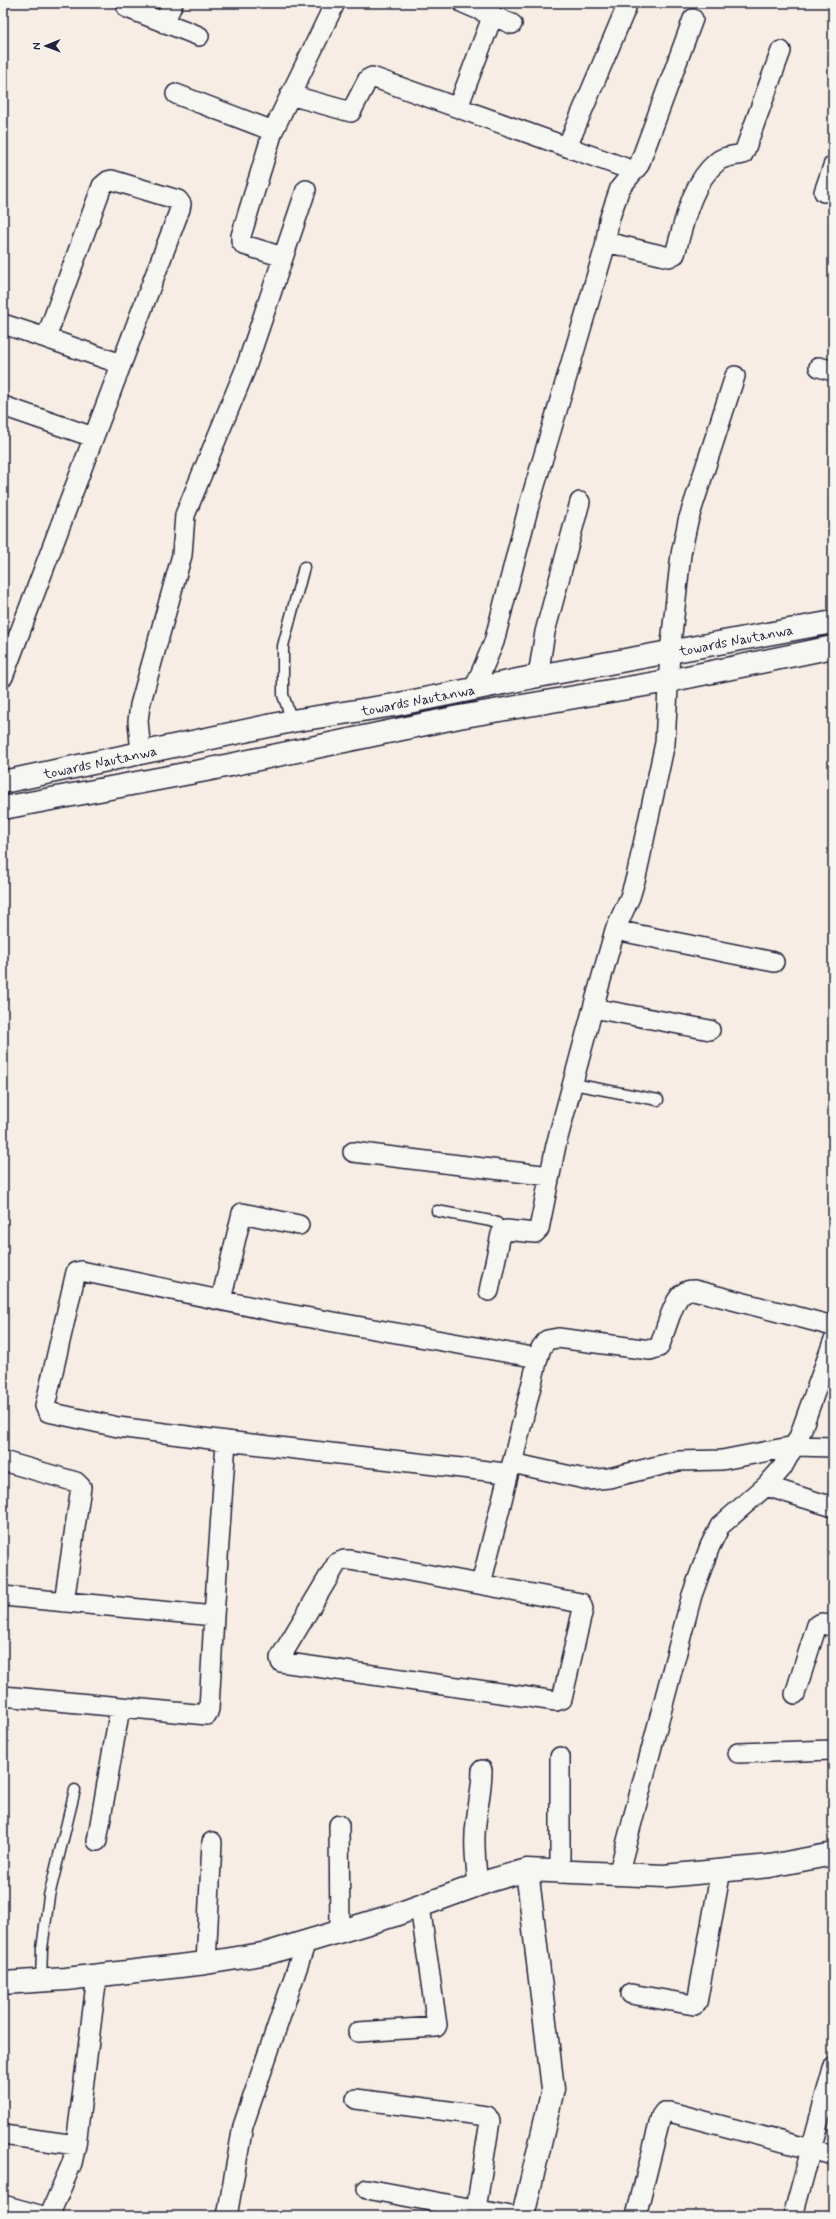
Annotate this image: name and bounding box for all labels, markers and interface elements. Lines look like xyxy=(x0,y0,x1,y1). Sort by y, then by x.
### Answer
north arrow xyxy=(26,26,66,66)
text: N xyxy=(30,42,44,50)
street label: towards Nautanwa xyxy=(677,621,795,661)
street label: towards Nautanwa xyxy=(359,681,477,721)
street label: towards Nautanwa xyxy=(41,742,159,784)

